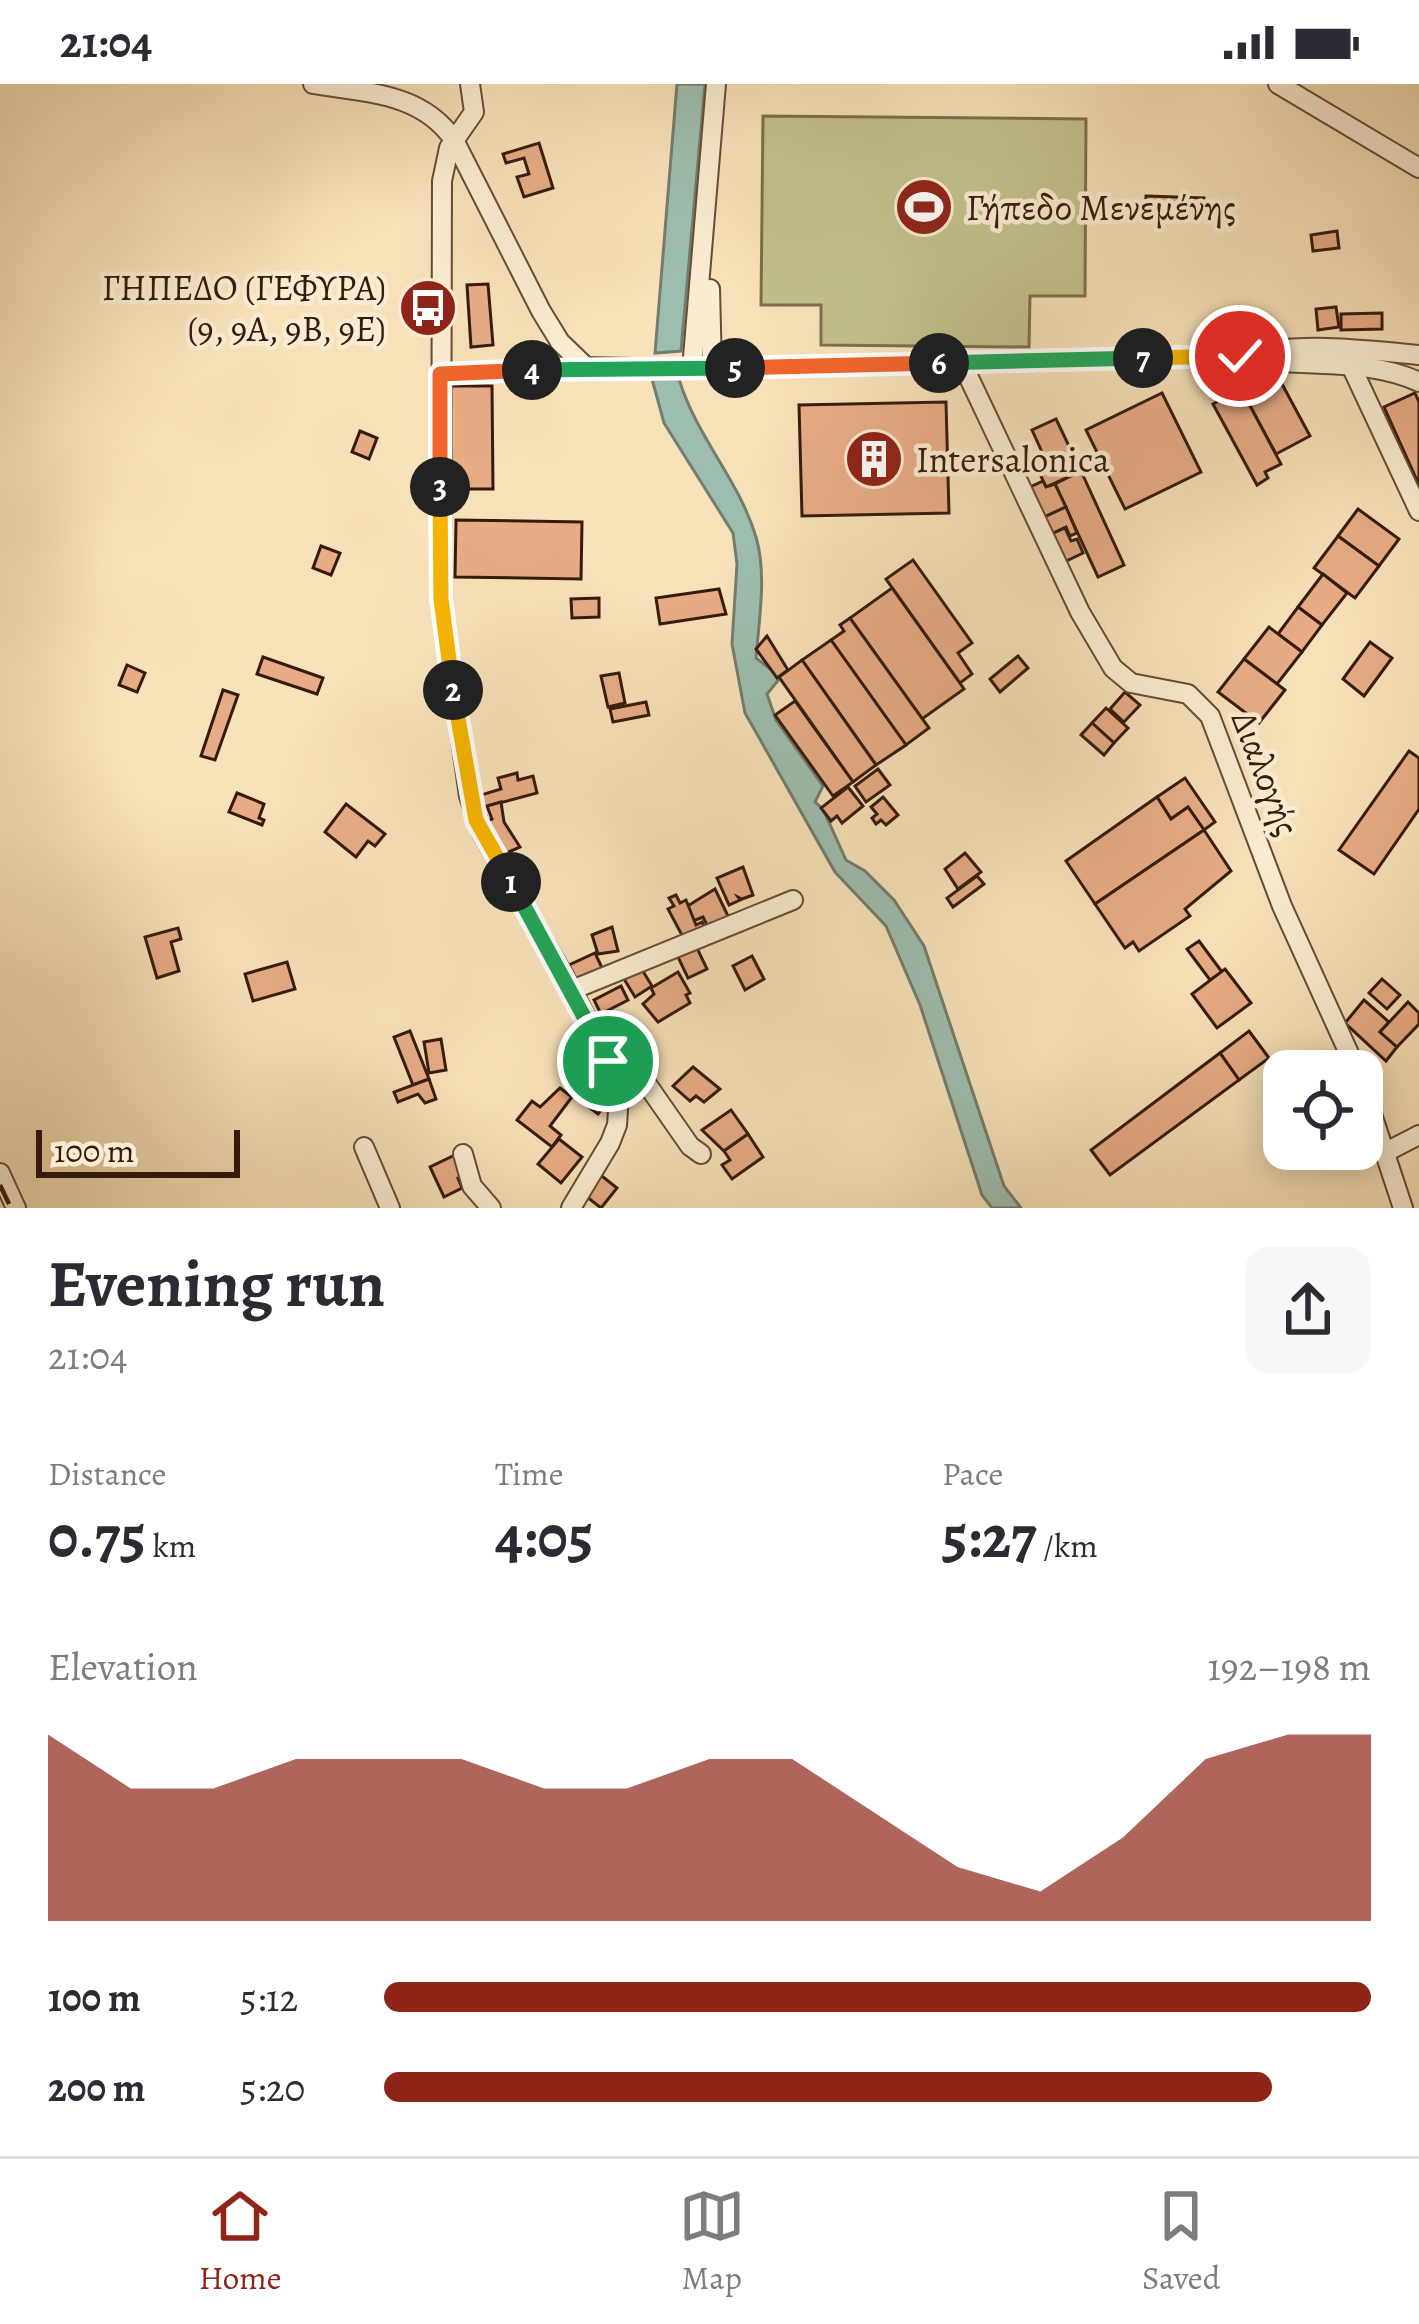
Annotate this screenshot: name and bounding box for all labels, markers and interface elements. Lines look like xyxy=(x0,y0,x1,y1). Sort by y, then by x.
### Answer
text: 21:04 xyxy=(60,11,152,73)
sports icon: Γήπεδο Μενεμένης xyxy=(893,176,955,238)
place label: Γήπεδο Μενεμένης xyxy=(966,183,1236,232)
place label: ΓΗΠΕΔΟ (ΓΕΦΥΡΑ) (9, 9Α, 9Β, 9Ε) xyxy=(102,263,386,353)
bus stop icon: ΓΗΠΕΔΟ (ΓΕΦΥΡΑ) (9, 9Α, 9Β, 9Ε) xyxy=(397,277,459,339)
pin xyxy=(1189,305,1291,407)
icon: check xyxy=(1207,323,1273,389)
pin: 7 xyxy=(1113,328,1173,388)
pin: 6 xyxy=(909,333,969,393)
text: 7 xyxy=(1136,335,1150,380)
pin: 5 xyxy=(705,338,765,398)
pin: 4 xyxy=(502,340,562,400)
text: 6 xyxy=(931,340,947,385)
text: 5 xyxy=(728,345,742,390)
text: 4 xyxy=(524,347,540,392)
building icon: Intersalonica xyxy=(843,428,905,490)
place label: Intersalonica xyxy=(916,435,1110,484)
pin: 3 xyxy=(410,457,470,517)
text: 3 xyxy=(433,464,447,509)
pin: 2 xyxy=(423,660,483,720)
text: 2 xyxy=(445,667,461,712)
street label: Διαλογής xyxy=(1220,703,1312,843)
pin: 1 xyxy=(481,852,541,912)
text: 1 xyxy=(505,859,517,904)
pin xyxy=(557,1010,659,1112)
icon: arrive xyxy=(575,1028,641,1094)
map controls xyxy=(1263,1050,1383,1170)
button: locate xyxy=(1263,1050,1383,1170)
scale bar xyxy=(36,1124,240,1177)
text: 100 m xyxy=(54,1128,134,1173)
text: Evening run xyxy=(48,1239,385,1329)
button: share xyxy=(1245,1247,1371,1373)
text: 21:04 xyxy=(48,1329,128,1382)
text: Distance xyxy=(48,1451,166,1496)
text: Time xyxy=(495,1451,564,1496)
text: Pace xyxy=(942,1451,1003,1496)
text: 0.75 xyxy=(48,1496,146,1578)
text: 4:05 xyxy=(495,1496,593,1578)
text: 5:27 xyxy=(942,1496,1037,1578)
text: km xyxy=(146,1523,196,1568)
text: /km xyxy=(1037,1523,1098,1568)
text: Elevation xyxy=(48,1640,198,1693)
text: 192–198 m xyxy=(1208,1640,1371,1693)
text: 100 m xyxy=(48,1971,141,2024)
text: 5:12 xyxy=(240,1971,298,2024)
text: 200 m xyxy=(48,2061,146,2114)
text: 5:20 xyxy=(240,2061,305,2114)
tab: Home xyxy=(199,2183,282,2300)
tab: Map xyxy=(679,2183,745,2300)
tab: Saved xyxy=(1142,2183,1220,2300)

